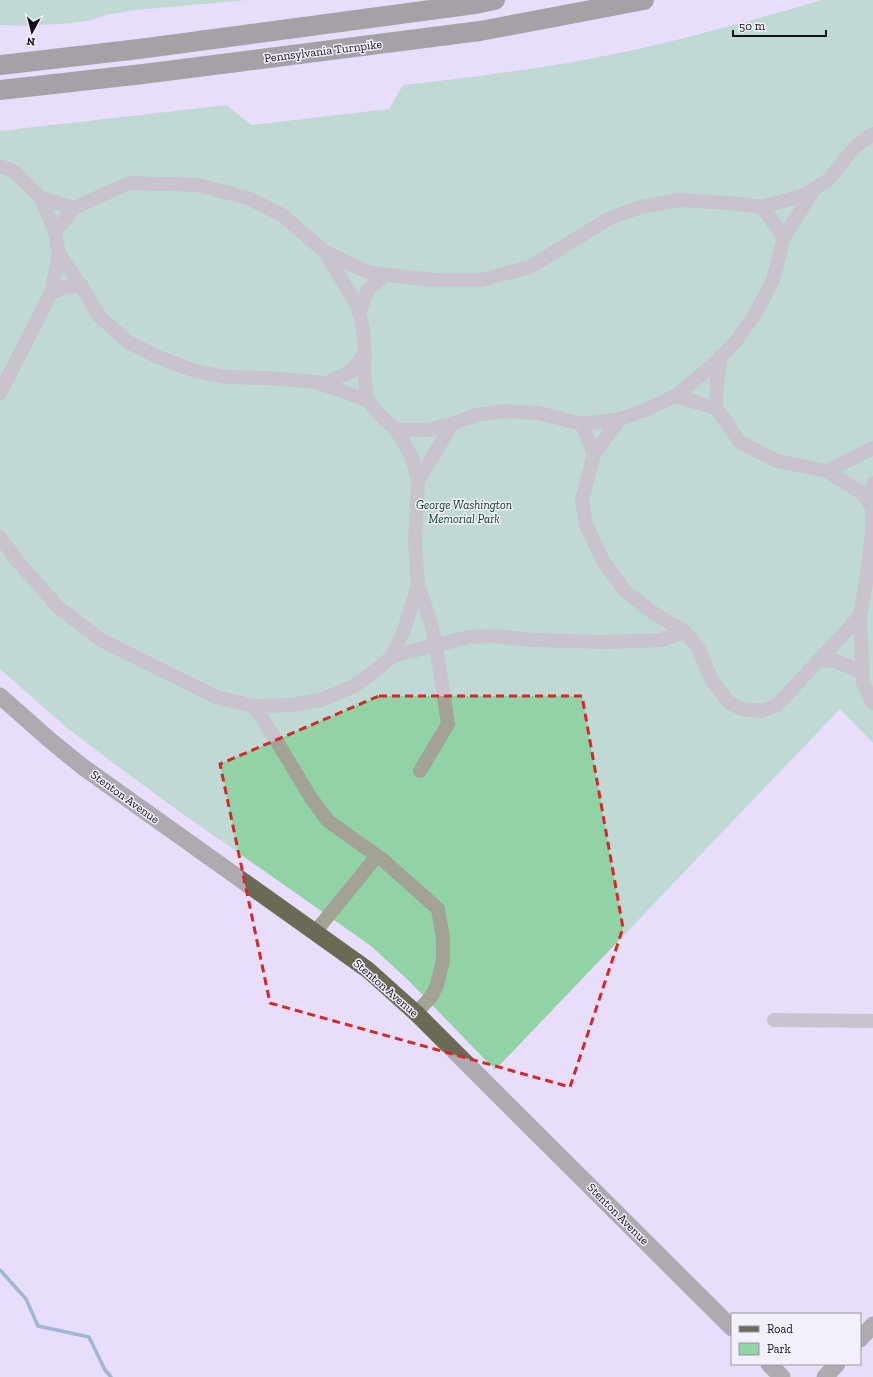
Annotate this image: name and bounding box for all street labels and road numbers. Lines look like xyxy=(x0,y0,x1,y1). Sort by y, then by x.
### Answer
street label: Pennsylvania Turnpike xyxy=(263,37,383,65)
street label: Stenton Avenue xyxy=(88,767,162,827)
street label: Stenton Avenue xyxy=(351,956,422,1020)
street label: Stenton Avenue xyxy=(584,1180,652,1248)

